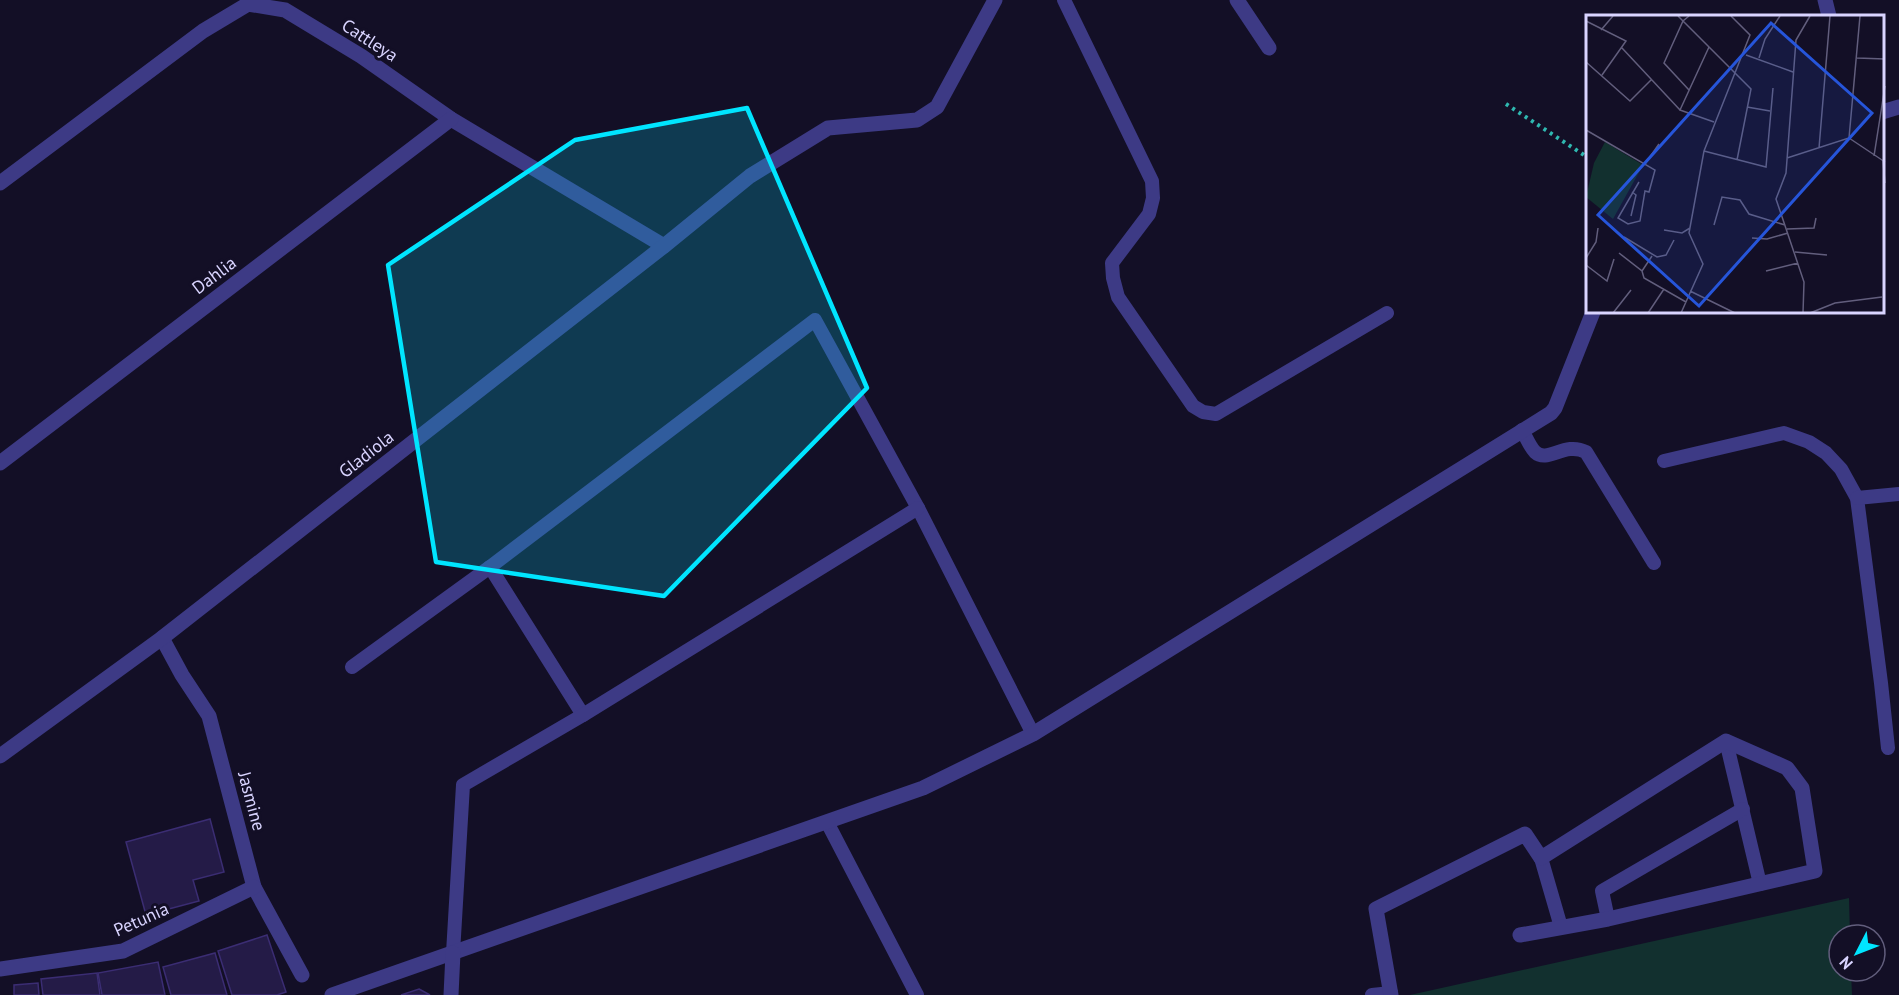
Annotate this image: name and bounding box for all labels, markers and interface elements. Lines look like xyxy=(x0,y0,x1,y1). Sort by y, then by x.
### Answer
street label: Cattleya xyxy=(338,13,402,67)
inset map xyxy=(1586,15,1884,314)
street label: Dahlia xyxy=(187,251,241,299)
street label: Gladiola xyxy=(334,425,398,483)
street label: Jasmine xyxy=(233,768,271,833)
street label: Petunia xyxy=(110,897,172,941)
north arrow xyxy=(1827,923,1887,983)
text: N xyxy=(1835,952,1857,974)

